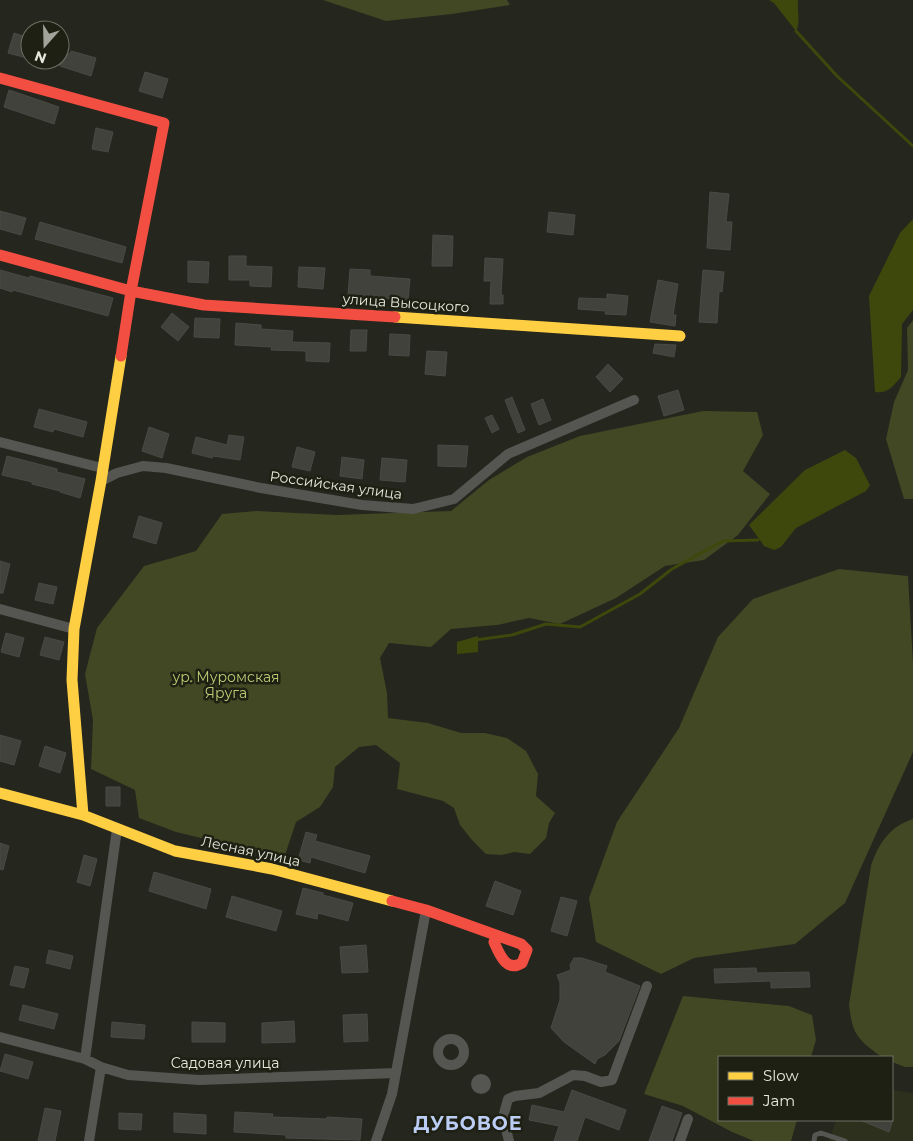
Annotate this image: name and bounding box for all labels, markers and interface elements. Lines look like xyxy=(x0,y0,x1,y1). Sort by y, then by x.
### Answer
north arrow xyxy=(20,20,70,70)
text: N xyxy=(32,47,49,68)
street label: улица Высоцкого xyxy=(341,290,470,316)
street label: Российская улица xyxy=(269,467,403,503)
park label: ур. Муромская Яруга xyxy=(171,668,280,702)
street label: Лесная улица xyxy=(200,832,302,870)
street label: Садовая улица xyxy=(171,1054,279,1072)
legend xyxy=(718,1056,893,1121)
text: Slow xyxy=(763,1066,799,1085)
text: Jam xyxy=(762,1091,795,1110)
district label: ДУБОВОЕ xyxy=(413,1112,523,1135)

